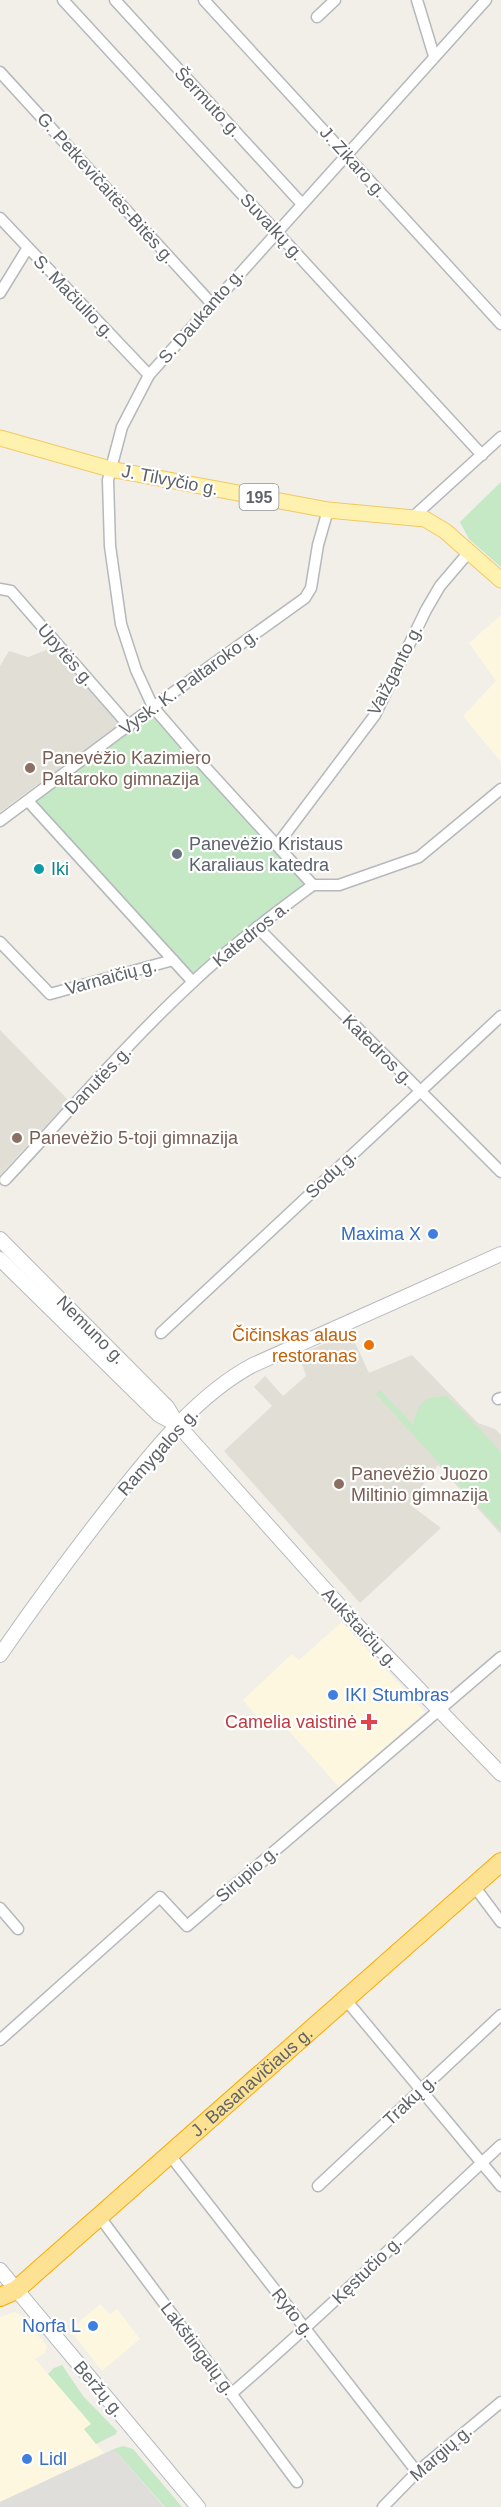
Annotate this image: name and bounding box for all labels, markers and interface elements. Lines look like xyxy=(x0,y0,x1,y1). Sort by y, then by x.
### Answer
street label: Šermuto g. xyxy=(171,62,246,141)
street label: G. Petkevičaitės-Bitės g. xyxy=(33,108,179,268)
street label: J. Zikaro g. xyxy=(316,122,390,202)
street label: Suvalkų g. xyxy=(236,189,308,265)
street label: S. Mačiulio g. xyxy=(29,251,119,343)
street label: S. Daukanto g. xyxy=(154,265,248,367)
street label: J. Tilvyčio g. xyxy=(120,461,220,499)
road number: 195 xyxy=(240,484,278,510)
street label: Upytės g. xyxy=(34,620,98,690)
street label: Vaižganto g. xyxy=(364,621,426,719)
street label: Vysk. K. Paltaroko g. xyxy=(116,625,262,739)
place label: Panevėžio Kazimiero Paltaroko gimnazija xyxy=(42,748,211,789)
marker: Panevėžio Kazimiero Paltaroko gimnazija xyxy=(23,761,37,775)
place label: Panevėžio Kristaus Karaliaus katedra xyxy=(189,834,343,875)
marker: Panevėžio Kristaus Karaliaus katedra xyxy=(170,847,184,861)
place label: Iki xyxy=(51,859,69,879)
marker: Iki xyxy=(32,862,46,876)
street label: Katedros a. xyxy=(209,897,293,971)
street label: Varnaičių g. xyxy=(63,955,159,999)
street label: Katedros g. xyxy=(338,1010,418,1090)
street label: Danutės g. xyxy=(61,1042,135,1118)
place label: Panevėžio 5-toji gimnazija xyxy=(29,1128,239,1148)
marker: Panevėžio 5-toji gimnazija xyxy=(10,1131,24,1145)
street label: Sodų g. xyxy=(301,1146,361,1202)
place label: Maxima X xyxy=(341,1224,421,1244)
marker: Maxima X xyxy=(426,1227,440,1241)
street label: Nemuno g. xyxy=(53,1292,129,1368)
place label: Čičinskas alaus restoranas xyxy=(232,1324,357,1366)
marker: Čičinskas alaus restoranas xyxy=(362,1338,376,1352)
street label: Ramygalos g. xyxy=(114,1404,202,1500)
place label: Panevėžio Juozo Miltinio gimnazija xyxy=(351,1464,489,1505)
marker: Panevėžio Juozo Miltinio gimnazija xyxy=(332,1477,346,1491)
street label: Aukštaičių g. xyxy=(318,1584,402,1672)
place label: IKI Stumbras xyxy=(345,1685,449,1705)
marker: IKI Stumbras xyxy=(326,1688,340,1702)
place label: Camelia vaistinė xyxy=(225,1712,357,1732)
marker: Camelia vaistinė xyxy=(362,1715,376,1729)
street label: Sirupio g. xyxy=(212,1842,282,1906)
street label: J. Basanavičiaus g. xyxy=(187,2023,317,2141)
street label: Trakų g. xyxy=(379,2070,441,2130)
street label: Kęstučio g. xyxy=(328,2232,406,2308)
street label: Ryto g. xyxy=(268,2284,318,2342)
street label: Lakštingalų g. xyxy=(157,2299,239,2399)
place label: Norfa L xyxy=(22,2316,81,2336)
marker: Norfa L xyxy=(86,2319,100,2333)
street label: Beržų g. xyxy=(70,2357,128,2421)
street label: Margių g. xyxy=(406,2421,476,2485)
place label: Lidl xyxy=(39,2449,67,2469)
marker: Lidl xyxy=(20,2452,34,2466)

